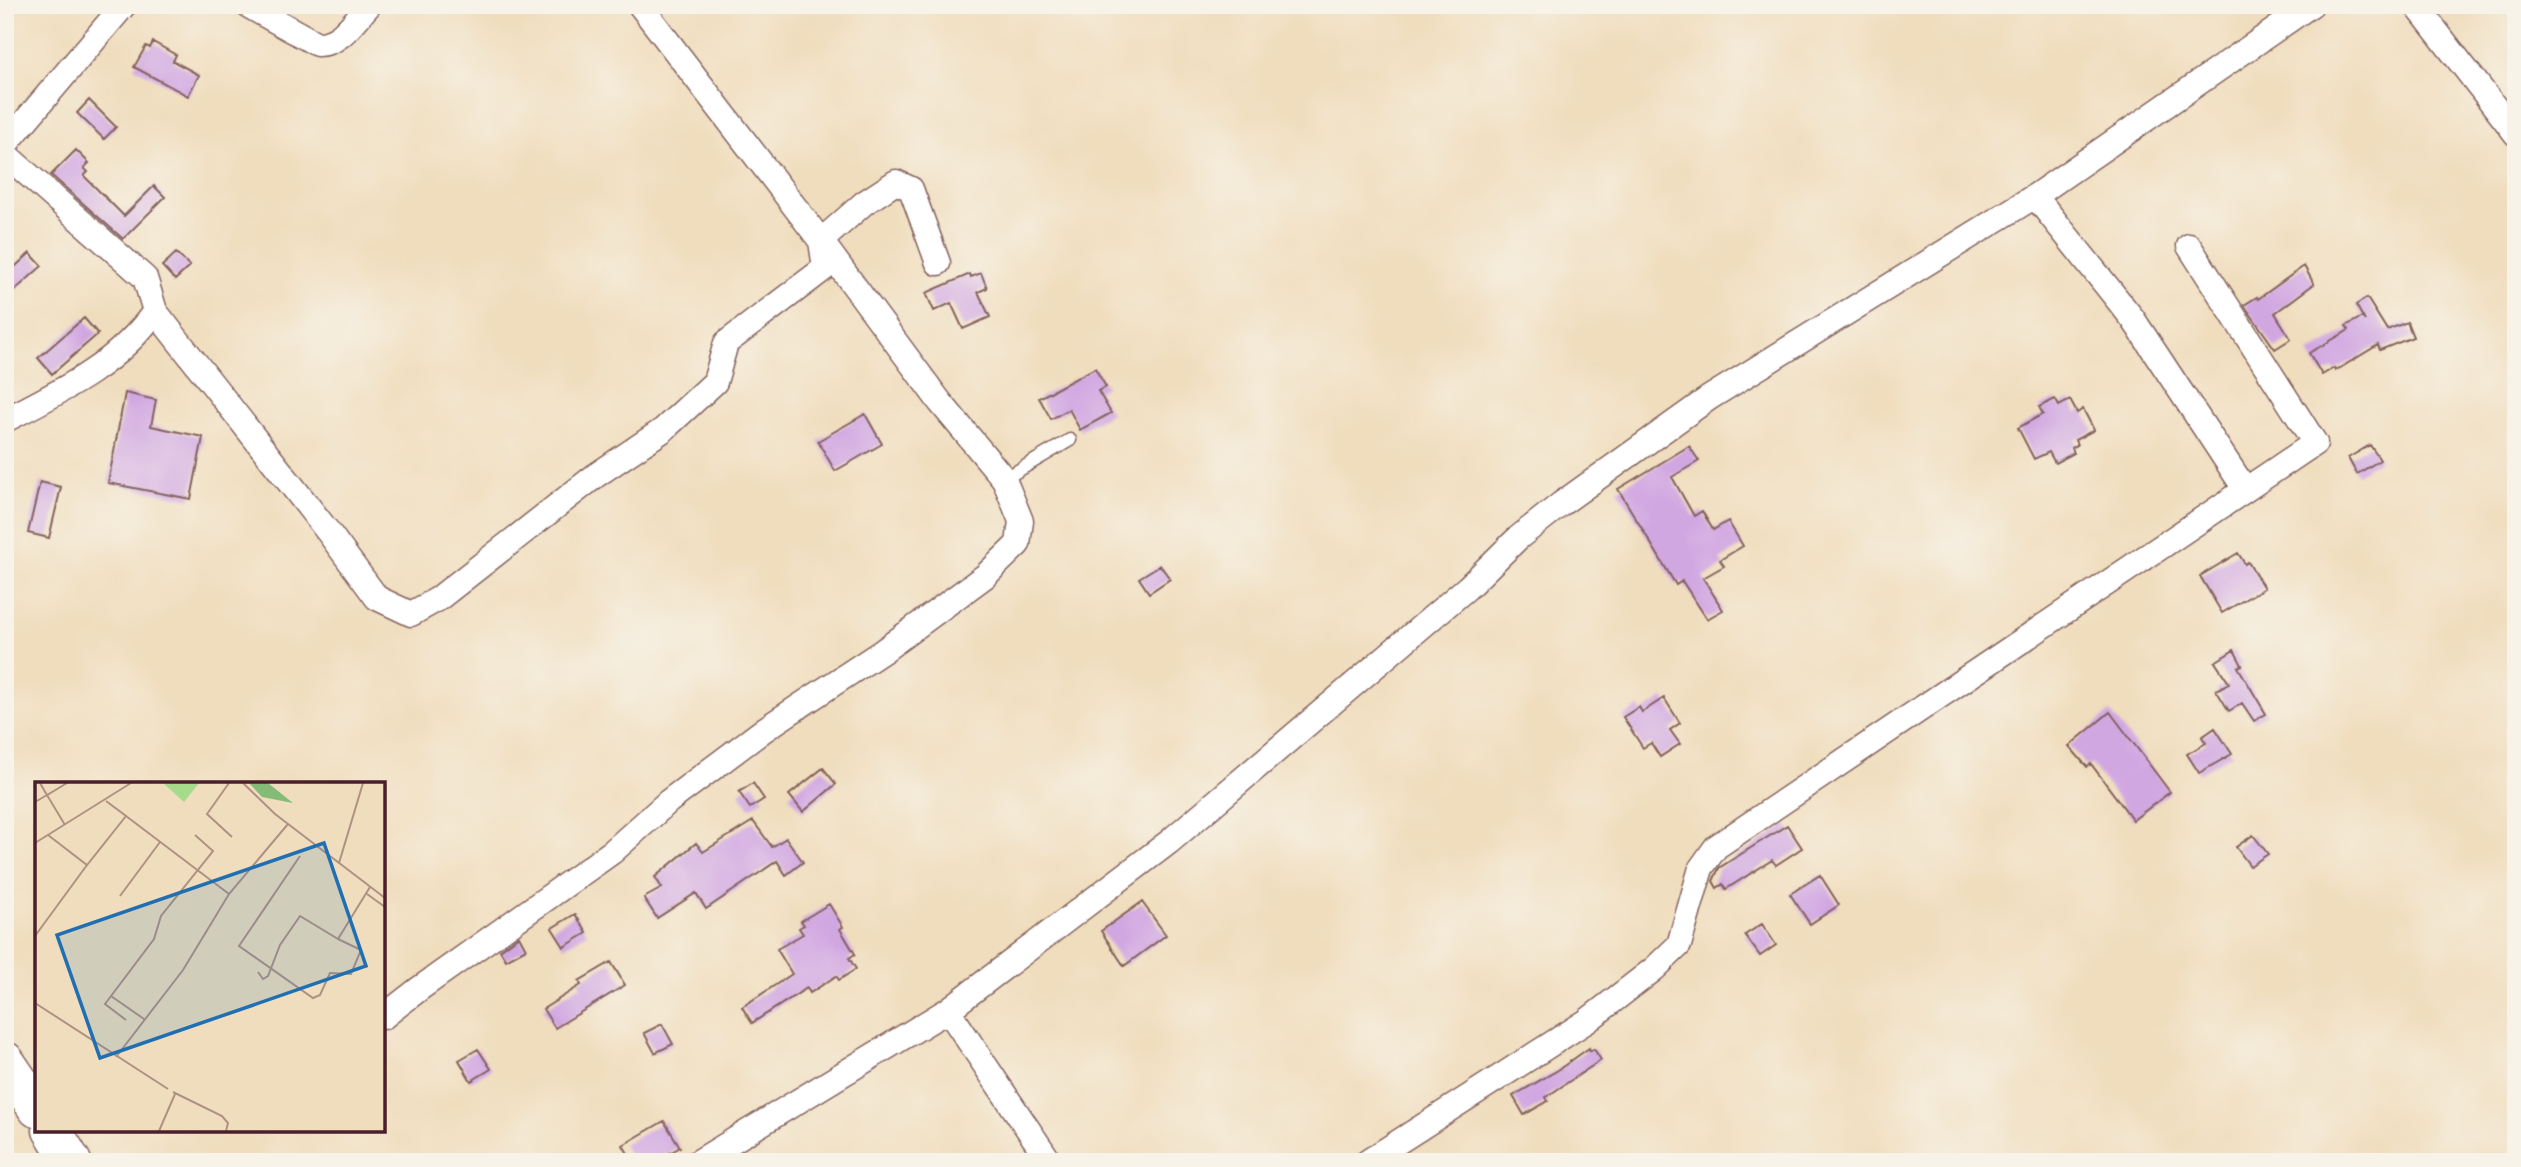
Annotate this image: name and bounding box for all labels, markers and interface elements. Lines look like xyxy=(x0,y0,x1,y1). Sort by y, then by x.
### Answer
inset map xyxy=(35,782,385,1132)

